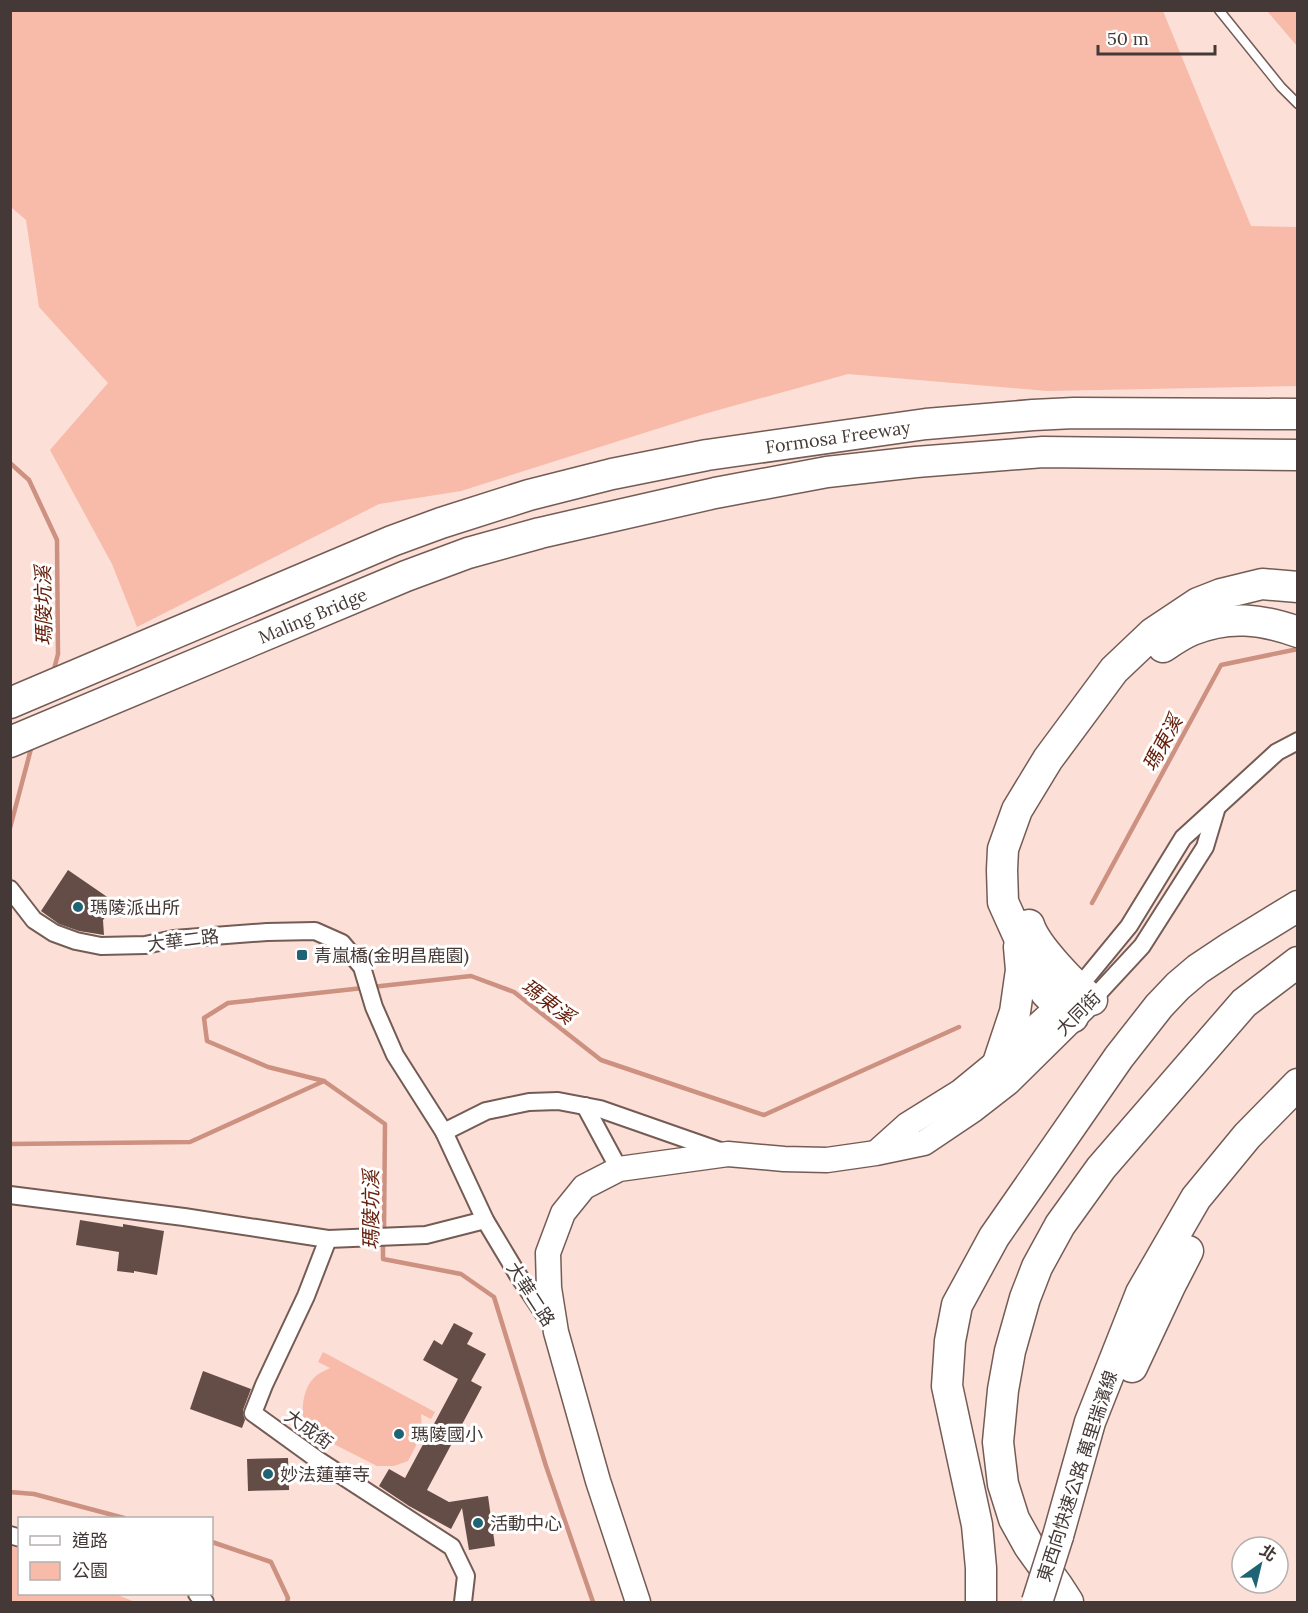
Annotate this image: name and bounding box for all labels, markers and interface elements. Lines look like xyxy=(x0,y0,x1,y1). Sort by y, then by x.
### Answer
scale bar xyxy=(1098,18,1215,56)
text: 50 m xyxy=(1107,27,1149,50)
street label: Formosa Freeway xyxy=(764,415,912,458)
water label: 瑪陵坑溪 xyxy=(30,563,56,646)
street label: Maling Bridge xyxy=(255,582,371,648)
water label: 瑪東溪 xyxy=(1137,708,1189,775)
place label: 瑪陵派出所 xyxy=(90,896,180,919)
marker: 瑪陵派出所 xyxy=(71,900,85,914)
street label: 大華二路 xyxy=(146,924,220,956)
place label: 青嵐橋(金明昌鹿園) xyxy=(314,944,469,967)
marker: 青嵐橋(金明昌鹿園) xyxy=(295,948,309,962)
water label: 瑪東溪 xyxy=(517,973,582,1031)
street label: 大同街 xyxy=(1051,986,1105,1040)
water label: 瑪陵坑溪 xyxy=(358,1167,383,1250)
street label: 大華二路 xyxy=(502,1258,560,1330)
street label: 東西向快速公路 萬里瑞濱線 xyxy=(1032,1367,1122,1585)
street label: 大成街 xyxy=(280,1404,338,1454)
place label: 瑪陵國小 xyxy=(411,1423,483,1446)
marker: 瑪陵國小 xyxy=(392,1427,406,1441)
place label: 妙法蓮華寺 xyxy=(280,1463,370,1486)
marker: 妙法蓮華寺 xyxy=(261,1467,275,1481)
place label: 活動中心 xyxy=(490,1512,562,1535)
marker: 活動中心 xyxy=(471,1516,485,1530)
legend xyxy=(18,1517,213,1595)
text: 道路 xyxy=(72,1529,108,1552)
north arrow xyxy=(1230,1535,1290,1595)
text: 北 xyxy=(1256,1540,1281,1565)
text: 公園 xyxy=(72,1559,108,1582)

